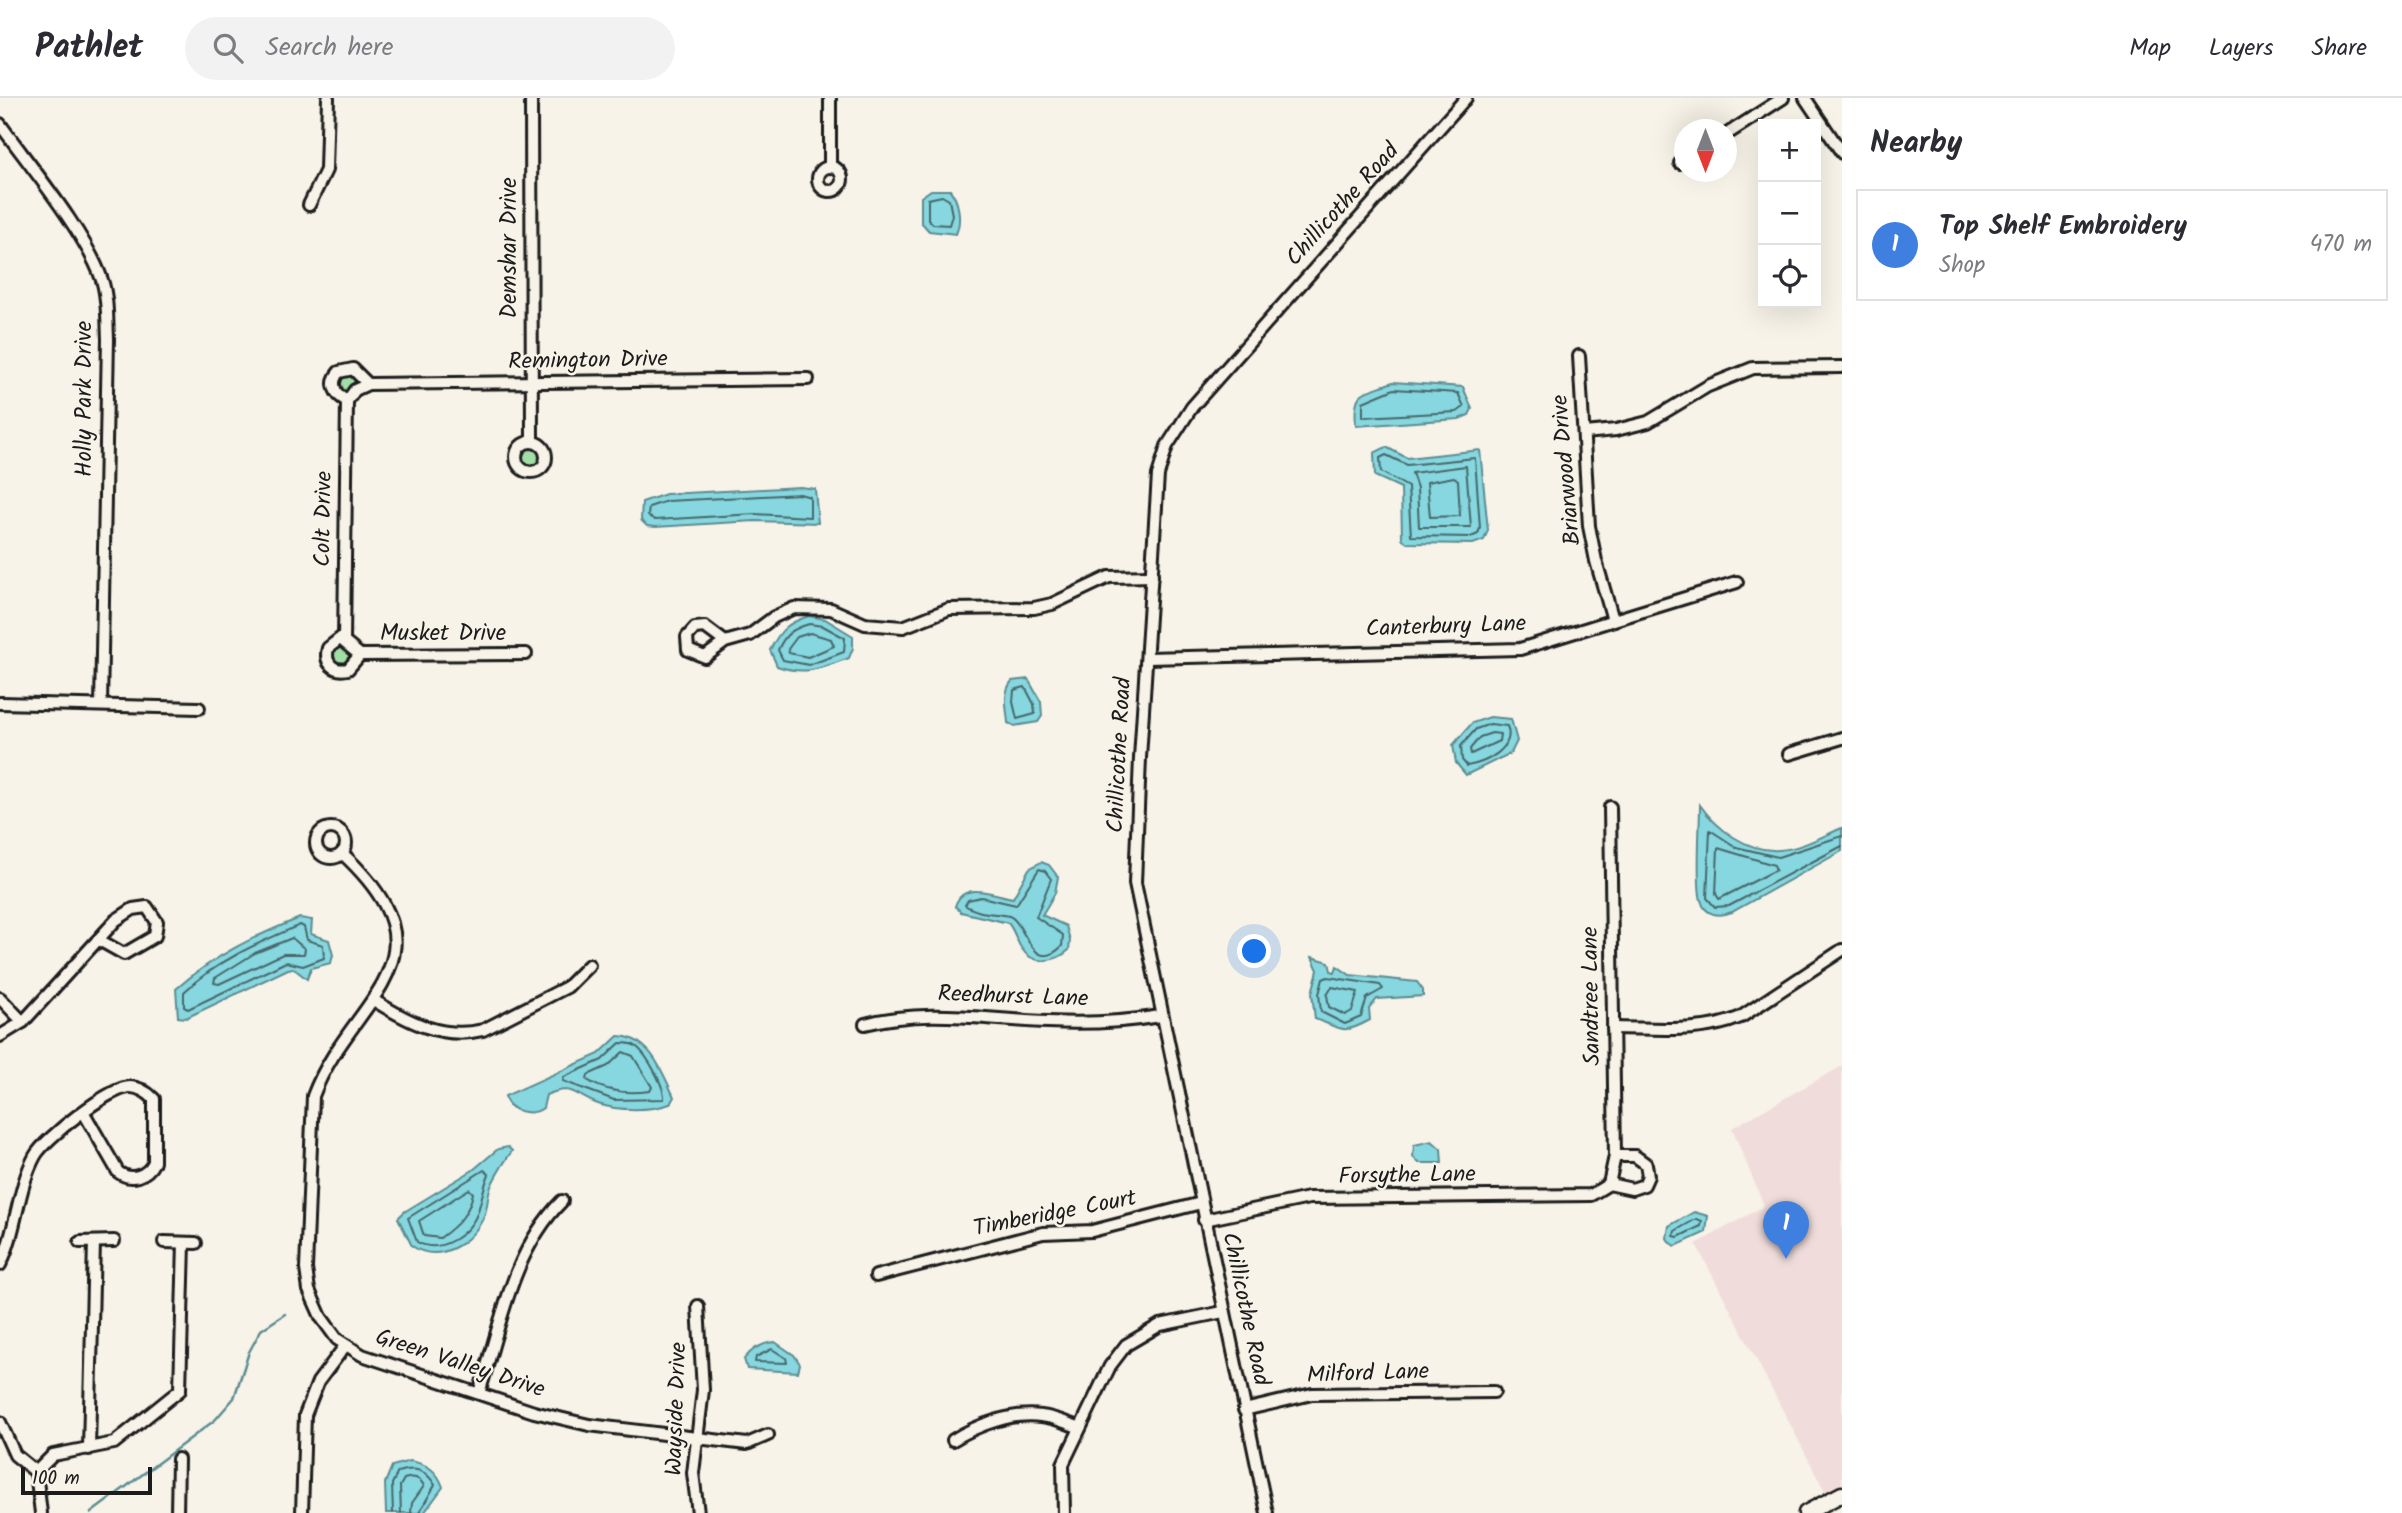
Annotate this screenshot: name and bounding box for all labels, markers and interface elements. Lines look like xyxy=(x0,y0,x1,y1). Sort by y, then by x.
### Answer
search box xyxy=(185,17,675,80)
text: Pathlet xyxy=(35,22,143,75)
text: Search here xyxy=(265,27,393,69)
icon: search xyxy=(209,29,247,67)
text: Map xyxy=(2129,29,2171,68)
text: Layers xyxy=(2209,29,2273,68)
text: Share xyxy=(2311,29,2367,68)
north arrow xyxy=(1674,119,1737,182)
map controls xyxy=(1758,119,1821,308)
button: + xyxy=(1758,119,1821,182)
text: Nearby xyxy=(1870,120,1962,168)
street label: Chillicothe Road xyxy=(1277,135,1409,275)
street label: Demshar Drive xyxy=(492,177,528,319)
button: − xyxy=(1758,182,1821,245)
text: Top Shelf Embroidery xyxy=(1939,206,2187,248)
text: 1 xyxy=(1892,227,1898,263)
text: 470 m xyxy=(2310,227,2372,263)
button: locate xyxy=(1758,245,1821,308)
text: Shop xyxy=(1939,248,1985,284)
street label: Holly Park Drive xyxy=(67,321,103,477)
street label: Remington Drive xyxy=(508,342,668,380)
street label: Briarwood Drive xyxy=(1542,393,1592,547)
street label: Colt Drive xyxy=(305,471,343,567)
street label: Canterbury Lane xyxy=(1365,606,1527,648)
street label: Musket Drive xyxy=(380,616,506,652)
street label: Chillicothe Road xyxy=(1098,676,1142,834)
street label: Sandtree Lane xyxy=(1573,926,1611,1066)
your location xyxy=(1237,934,1271,968)
street label: Reedhurst Lane xyxy=(937,976,1089,1018)
street label: Forsythe Lane xyxy=(1338,1157,1476,1195)
street label: Timberidge Court xyxy=(970,1180,1141,1247)
pin: 1 xyxy=(1763,1201,1809,1259)
street label: Chillicothe Road xyxy=(1211,1229,1279,1389)
street label: Green Valley Drive xyxy=(371,1320,549,1408)
street label: Wayside Drive xyxy=(657,1341,697,1477)
street label: Milford Lane xyxy=(1306,1354,1430,1394)
scale bar xyxy=(21,1464,152,1496)
text: 100 m xyxy=(32,1464,80,1494)

